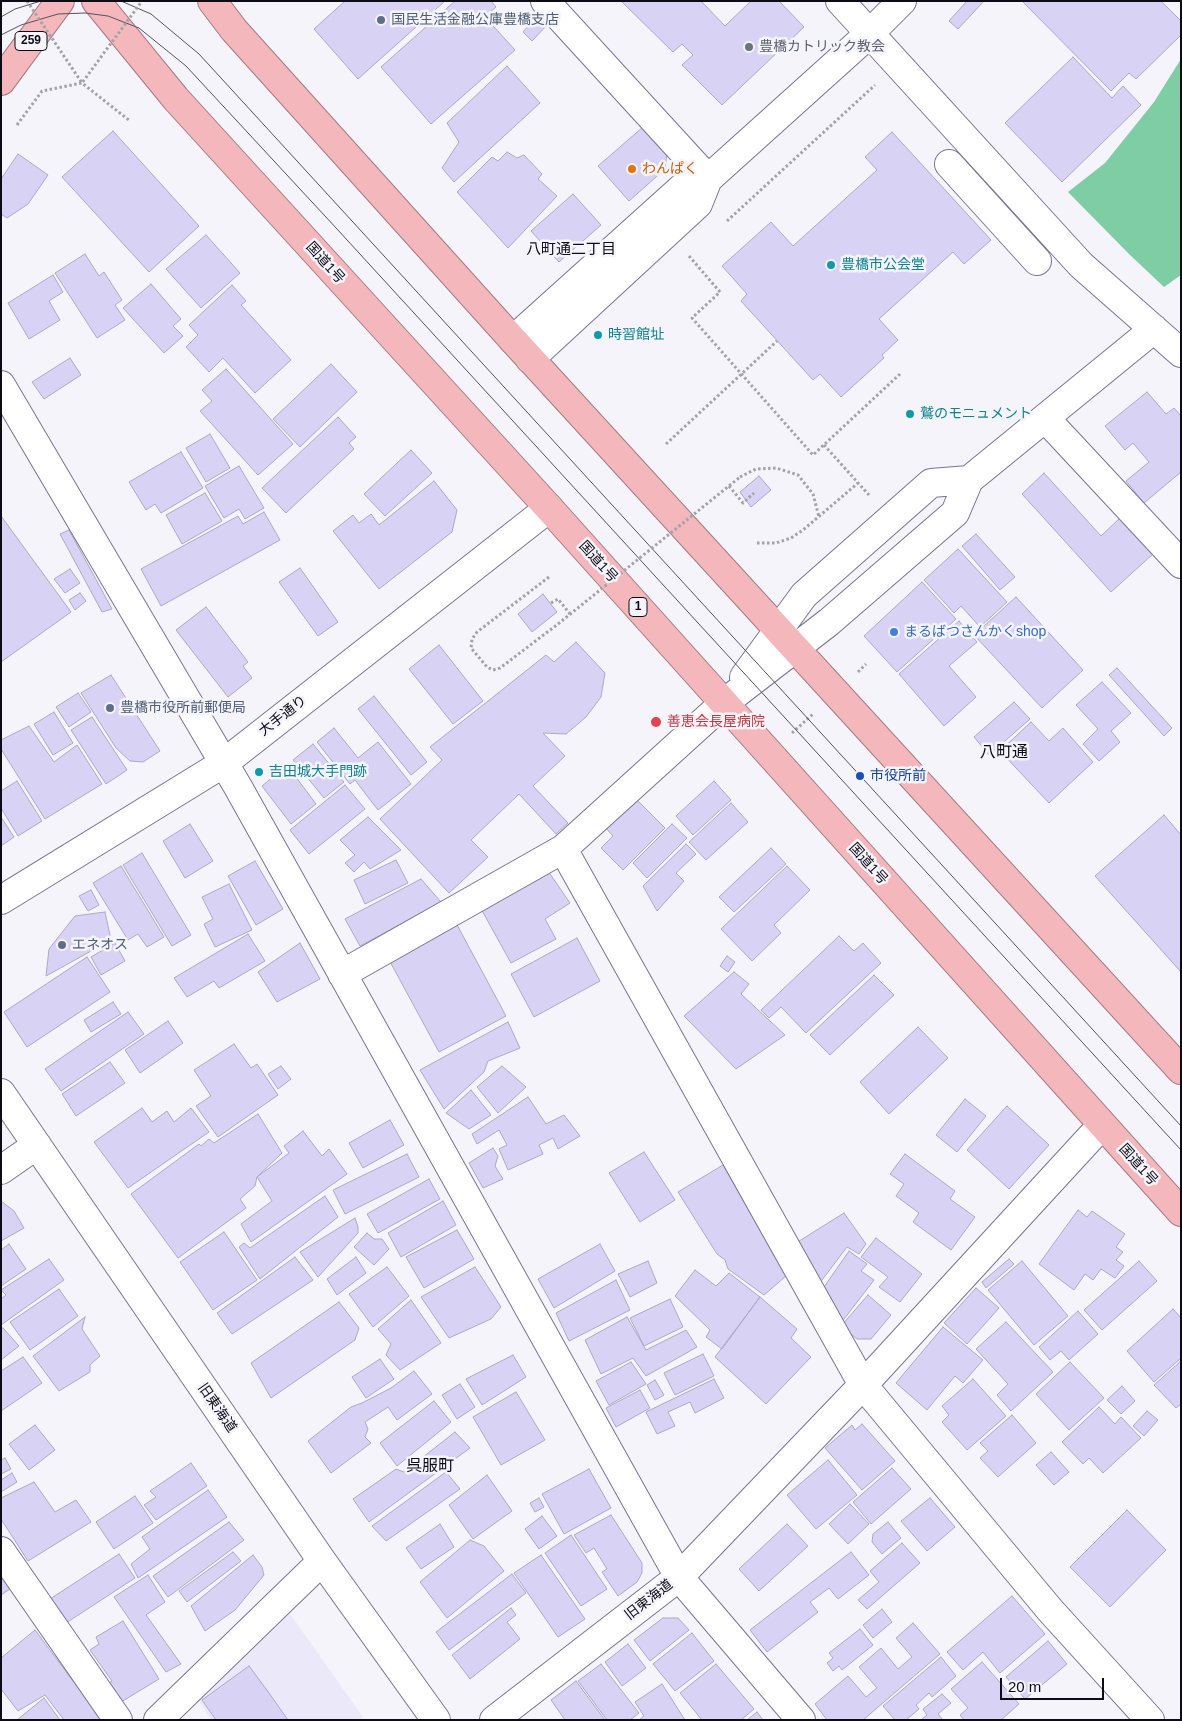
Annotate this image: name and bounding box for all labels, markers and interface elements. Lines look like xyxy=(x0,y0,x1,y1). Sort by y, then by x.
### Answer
place label: 国民生活金融公庫豊橋支店 xyxy=(391,12,559,28)
marker: 国民生活金融公庫豊橋支店 xyxy=(375,14,387,26)
road number: 259 xyxy=(15,31,47,50)
place label: 豊橋カトリック教会 xyxy=(759,39,885,55)
marker: 豊橋カトリック教会 xyxy=(743,41,755,53)
place label: わんぱく xyxy=(642,161,698,177)
marker: わんぱく xyxy=(626,163,638,175)
street label: 国道1号 xyxy=(302,239,348,287)
district label: 八町通二丁目 xyxy=(526,241,616,259)
place label: 豊橋市公会堂 xyxy=(841,257,925,273)
marker: 豊橋市公会堂 xyxy=(825,259,837,271)
place label: 時習館址 xyxy=(608,327,664,343)
marker: 時習館址 xyxy=(592,329,604,341)
place label: 鷲のモニュメント xyxy=(920,406,1032,422)
marker: 鷲のモニュメント xyxy=(904,408,916,420)
street label: 国道1号 xyxy=(575,538,621,586)
road number: 1 xyxy=(629,598,647,616)
place label: まるばつさんかくshop xyxy=(904,624,1046,640)
marker: まるばつさんかくshop xyxy=(888,626,900,638)
street label: 大手通り xyxy=(256,692,310,740)
place label: 豊橋市役所前郵便局 xyxy=(120,700,246,716)
marker: 豊橋市役所前郵便局 xyxy=(104,702,116,714)
place label: 善恵会長屋病院 xyxy=(667,714,765,730)
marker: 善恵会長屋病院 xyxy=(649,715,663,729)
district label: 八町通 xyxy=(980,743,1028,763)
place label: 吉田城大手門跡 xyxy=(269,764,367,780)
marker: 吉田城大手門跡 xyxy=(253,766,265,778)
place label: 市役所前 xyxy=(870,768,926,784)
marker: 市役所前 xyxy=(854,770,866,782)
street label: 国道1号 xyxy=(845,840,891,888)
place label: エネオス xyxy=(72,937,128,953)
marker: エネオス xyxy=(56,939,68,951)
street label: 国道1号 xyxy=(1115,1141,1161,1189)
street label: 旧東海道 xyxy=(194,1380,240,1436)
district label: 呉服町 xyxy=(406,1457,454,1477)
street label: 旧東海道 xyxy=(622,1576,676,1624)
scale bar xyxy=(1002,1668,1106,1700)
text: 20 m xyxy=(1008,1678,1041,1695)

